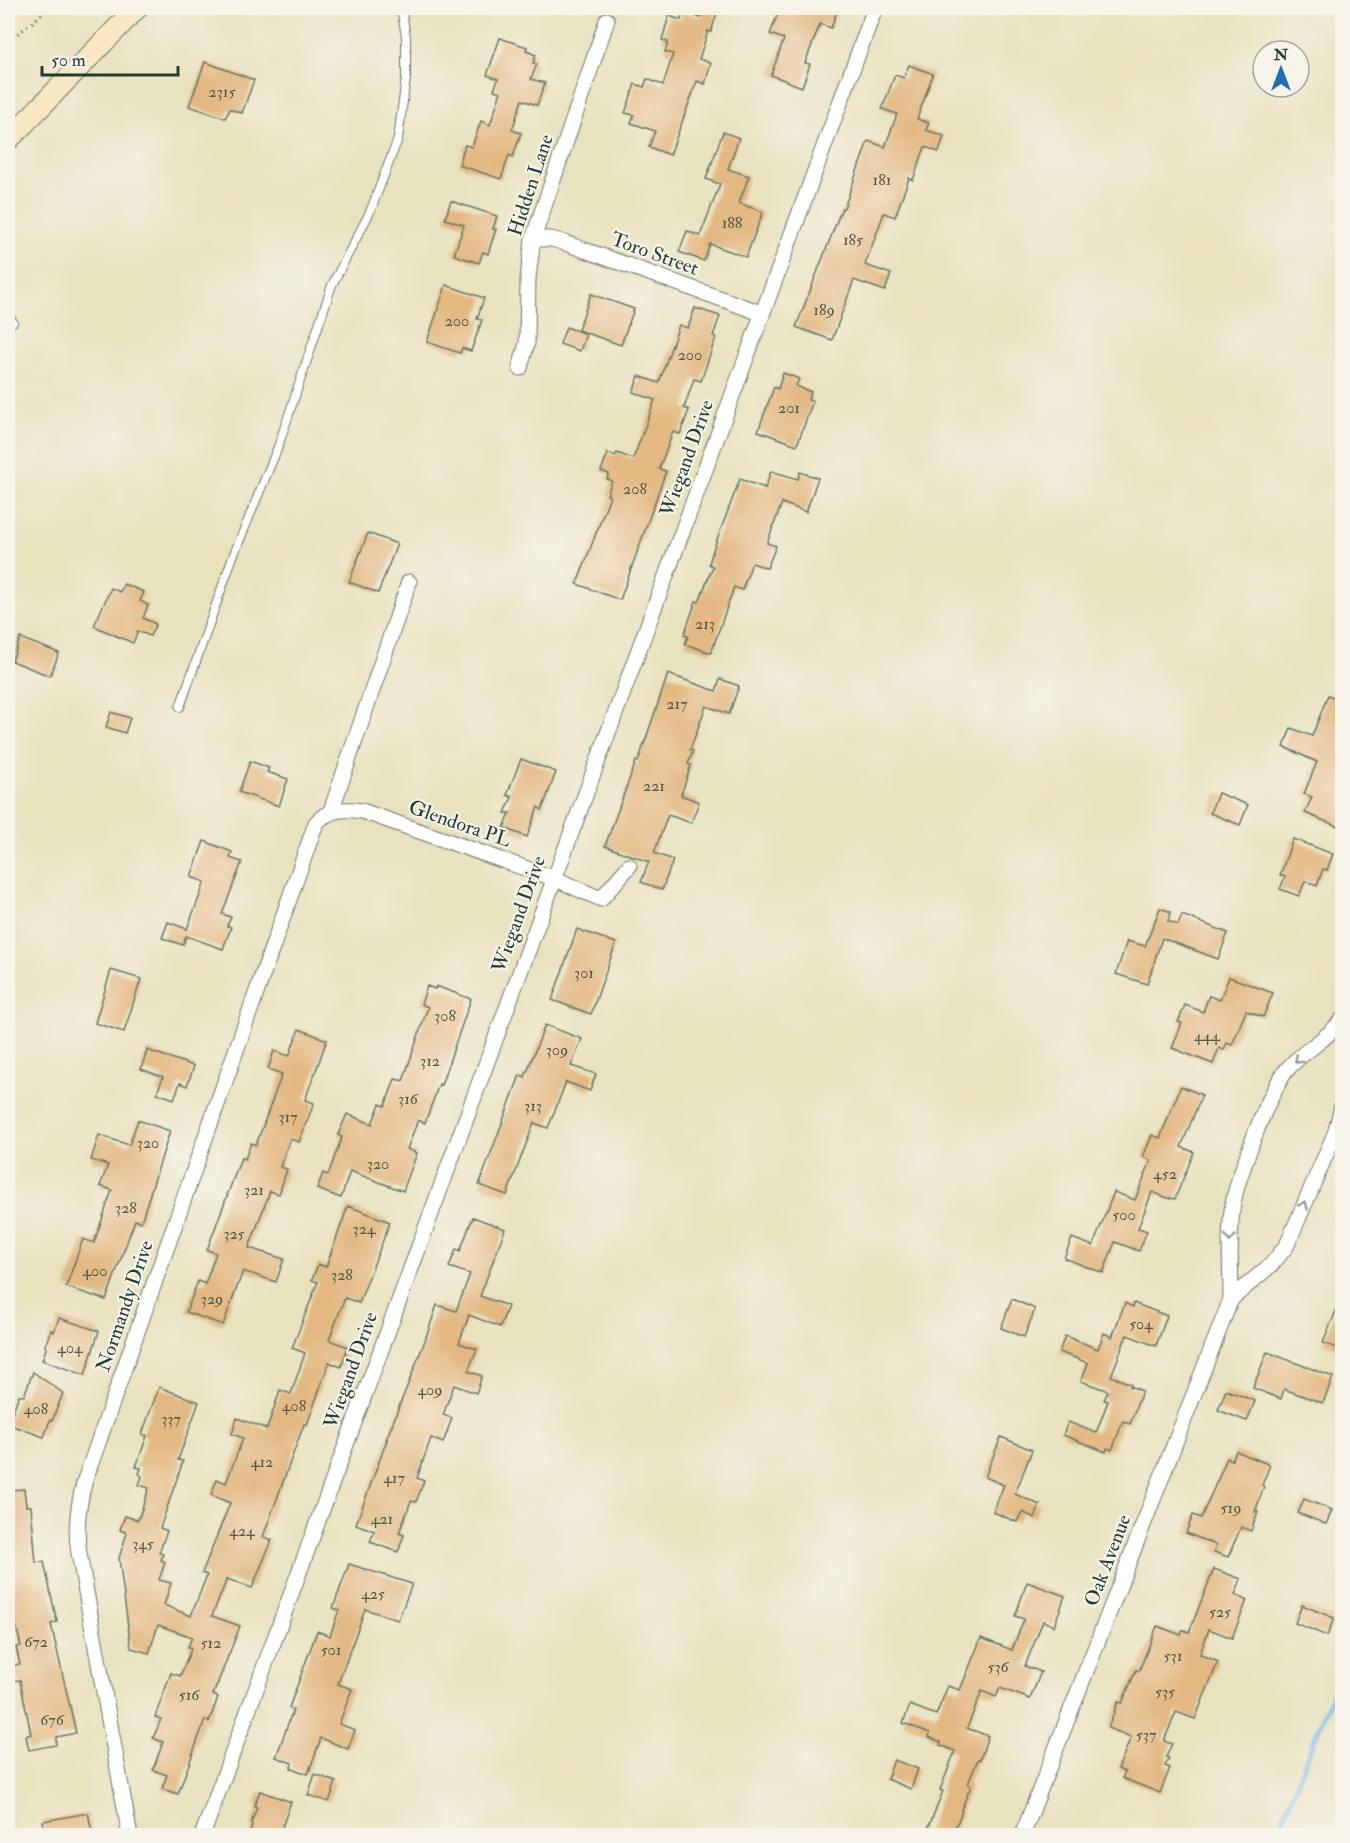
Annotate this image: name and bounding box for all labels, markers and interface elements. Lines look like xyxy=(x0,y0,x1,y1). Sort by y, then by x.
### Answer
scale bar xyxy=(42,39,178,77)
north arrow xyxy=(1251,39,1311,99)
text: N xyxy=(1273,45,1289,65)
text: 50 m xyxy=(51,49,86,72)
house number: 2315 xyxy=(209,82,235,102)
street label: Hidden Lane xyxy=(502,131,559,239)
house number: 181 xyxy=(873,170,891,190)
house number: 188 xyxy=(722,213,743,233)
street label: Toro Street xyxy=(608,226,702,281)
house number: 185 xyxy=(843,230,863,250)
house number: 189 xyxy=(813,300,835,320)
house number: 200 xyxy=(445,311,469,331)
house number: 200 xyxy=(678,345,702,365)
street label: Wiegand Drive xyxy=(653,397,719,521)
house number: 201 xyxy=(778,398,800,418)
house number: 208 xyxy=(623,479,647,499)
house number: 213 xyxy=(695,614,715,634)
house number: 217 xyxy=(666,694,688,714)
house number: 221 xyxy=(643,776,665,796)
street label: Glendora PL xyxy=(406,794,515,853)
street label: Wiegand Drive xyxy=(485,853,551,977)
house number: 301 xyxy=(574,963,594,983)
house number: 308 xyxy=(434,1006,456,1026)
house number: 444 xyxy=(1194,1026,1221,1046)
house number: 309 xyxy=(546,1040,568,1060)
house number: 312 xyxy=(420,1051,440,1071)
one-way arrow xyxy=(1294,1053,1305,1064)
house number: 316 xyxy=(398,1089,419,1109)
house number: 313 xyxy=(524,1096,542,1116)
house number: 317 xyxy=(278,1107,298,1127)
house number: 320 xyxy=(137,1133,159,1153)
house number: 320 xyxy=(367,1154,389,1174)
house number: 452 xyxy=(1153,1164,1177,1184)
house number: 321 xyxy=(244,1180,264,1200)
house number: 328 xyxy=(115,1198,137,1218)
one-way arrow xyxy=(1297,1200,1309,1211)
house number: 500 xyxy=(1112,1205,1136,1225)
house number: 324 xyxy=(353,1219,377,1239)
house number: 325 xyxy=(223,1224,245,1244)
one-way arrow xyxy=(1224,1234,1237,1243)
street label: Normandy Drive xyxy=(90,1237,159,1375)
house number: 400 xyxy=(82,1261,108,1281)
house number: 328 xyxy=(331,1265,353,1285)
house number: 329 xyxy=(201,1289,223,1309)
street label: Wiegand Drive xyxy=(317,1309,383,1433)
house number: 504 xyxy=(1129,1314,1154,1334)
house number: 404 xyxy=(57,1338,84,1358)
house number: 409 xyxy=(417,1380,443,1400)
house number: 408 xyxy=(282,1396,307,1416)
house number: 408 xyxy=(24,1399,49,1419)
house number: 337 xyxy=(161,1409,181,1429)
house number: 412 xyxy=(251,1452,273,1472)
house number: 417 xyxy=(383,1468,405,1488)
house number: 519 xyxy=(1221,1498,1241,1518)
house number: 421 xyxy=(371,1509,393,1529)
street label: Oak Avenue xyxy=(1079,1511,1136,1610)
house number: 424 xyxy=(229,1521,256,1541)
house number: 345 xyxy=(132,1534,154,1554)
house number: 425 xyxy=(361,1584,385,1604)
house number: 525 xyxy=(1209,1602,1231,1622)
house number: 672 xyxy=(24,1632,48,1652)
house number: 512 xyxy=(201,1633,221,1653)
house number: 501 xyxy=(321,1640,341,1660)
house number: 531 xyxy=(1164,1646,1182,1666)
house number: 536 xyxy=(987,1657,1010,1677)
house number: 535 xyxy=(1155,1682,1175,1702)
house number: 516 xyxy=(179,1685,200,1705)
house number: 676 xyxy=(40,1710,65,1730)
house number: 537 xyxy=(1136,1725,1157,1745)

